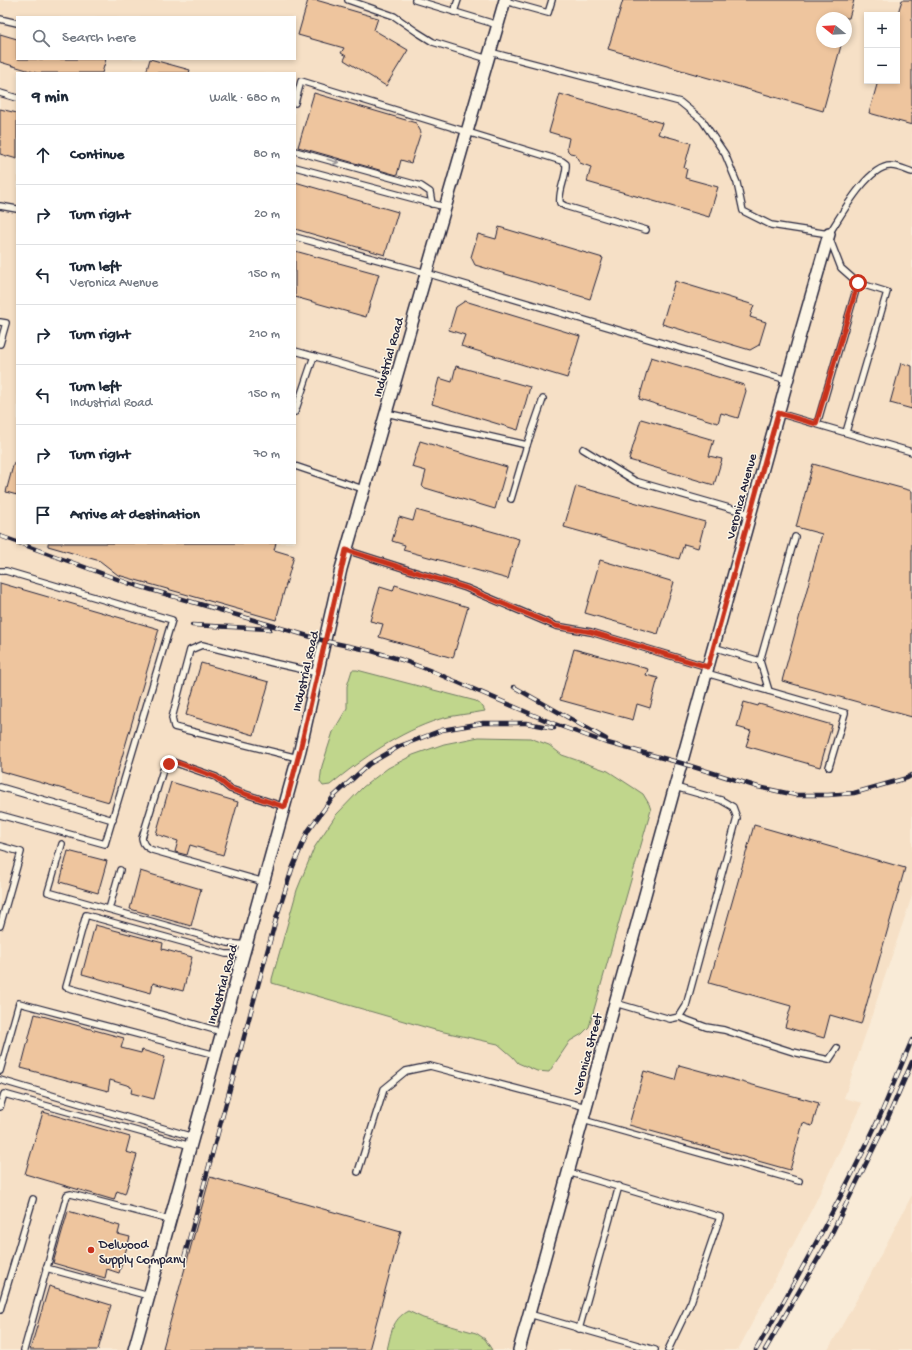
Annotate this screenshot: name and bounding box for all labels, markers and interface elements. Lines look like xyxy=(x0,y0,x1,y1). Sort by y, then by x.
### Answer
north arrow xyxy=(816,12,852,48)
map controls xyxy=(864,12,900,84)
button: + xyxy=(864,12,900,48)
search box xyxy=(16,16,296,60)
icon: search xyxy=(30,27,52,49)
text: Search here xyxy=(62,29,136,47)
button: − xyxy=(864,48,900,84)
text: 9 min xyxy=(32,88,68,108)
text: Walk · 680 m xyxy=(209,91,280,106)
icon: ahead xyxy=(32,144,54,166)
text: Continue xyxy=(70,146,124,164)
text: 80 m xyxy=(253,147,280,162)
one-way arrow xyxy=(326,158,339,165)
icon: right xyxy=(32,204,54,226)
text: Turn right xyxy=(70,206,130,224)
text: 20 m xyxy=(254,207,280,222)
text: Turn left xyxy=(70,258,121,276)
icon: left xyxy=(32,264,54,286)
text: 150 m xyxy=(248,267,280,282)
route start xyxy=(849,274,867,292)
text: Veronica Avenue xyxy=(70,276,158,291)
street label: Industrial Road xyxy=(371,315,408,399)
icon: right xyxy=(32,324,54,346)
text: Turn right xyxy=(70,326,130,344)
text: 210 m xyxy=(249,327,280,342)
text: Turn left xyxy=(70,378,121,396)
icon: left xyxy=(32,384,54,406)
text: 150 m xyxy=(248,387,280,402)
text: Industrial Road xyxy=(70,396,152,411)
icon: right xyxy=(32,444,54,466)
text: Turn right xyxy=(70,446,130,464)
text: 70 m xyxy=(254,447,280,462)
street label: Veronica Avenue xyxy=(724,452,761,542)
icon: arrive xyxy=(32,504,54,526)
text: Arrive at destination xyxy=(70,506,200,524)
street label: Industrial Road xyxy=(290,629,323,713)
route end xyxy=(160,755,178,773)
street label: Industrial Road xyxy=(205,942,242,1026)
street label: Veronica Street xyxy=(570,1011,607,1098)
place label: Delwood Supply Company xyxy=(98,1238,186,1268)
marker: Delwood Supply Company xyxy=(86,1245,96,1255)

